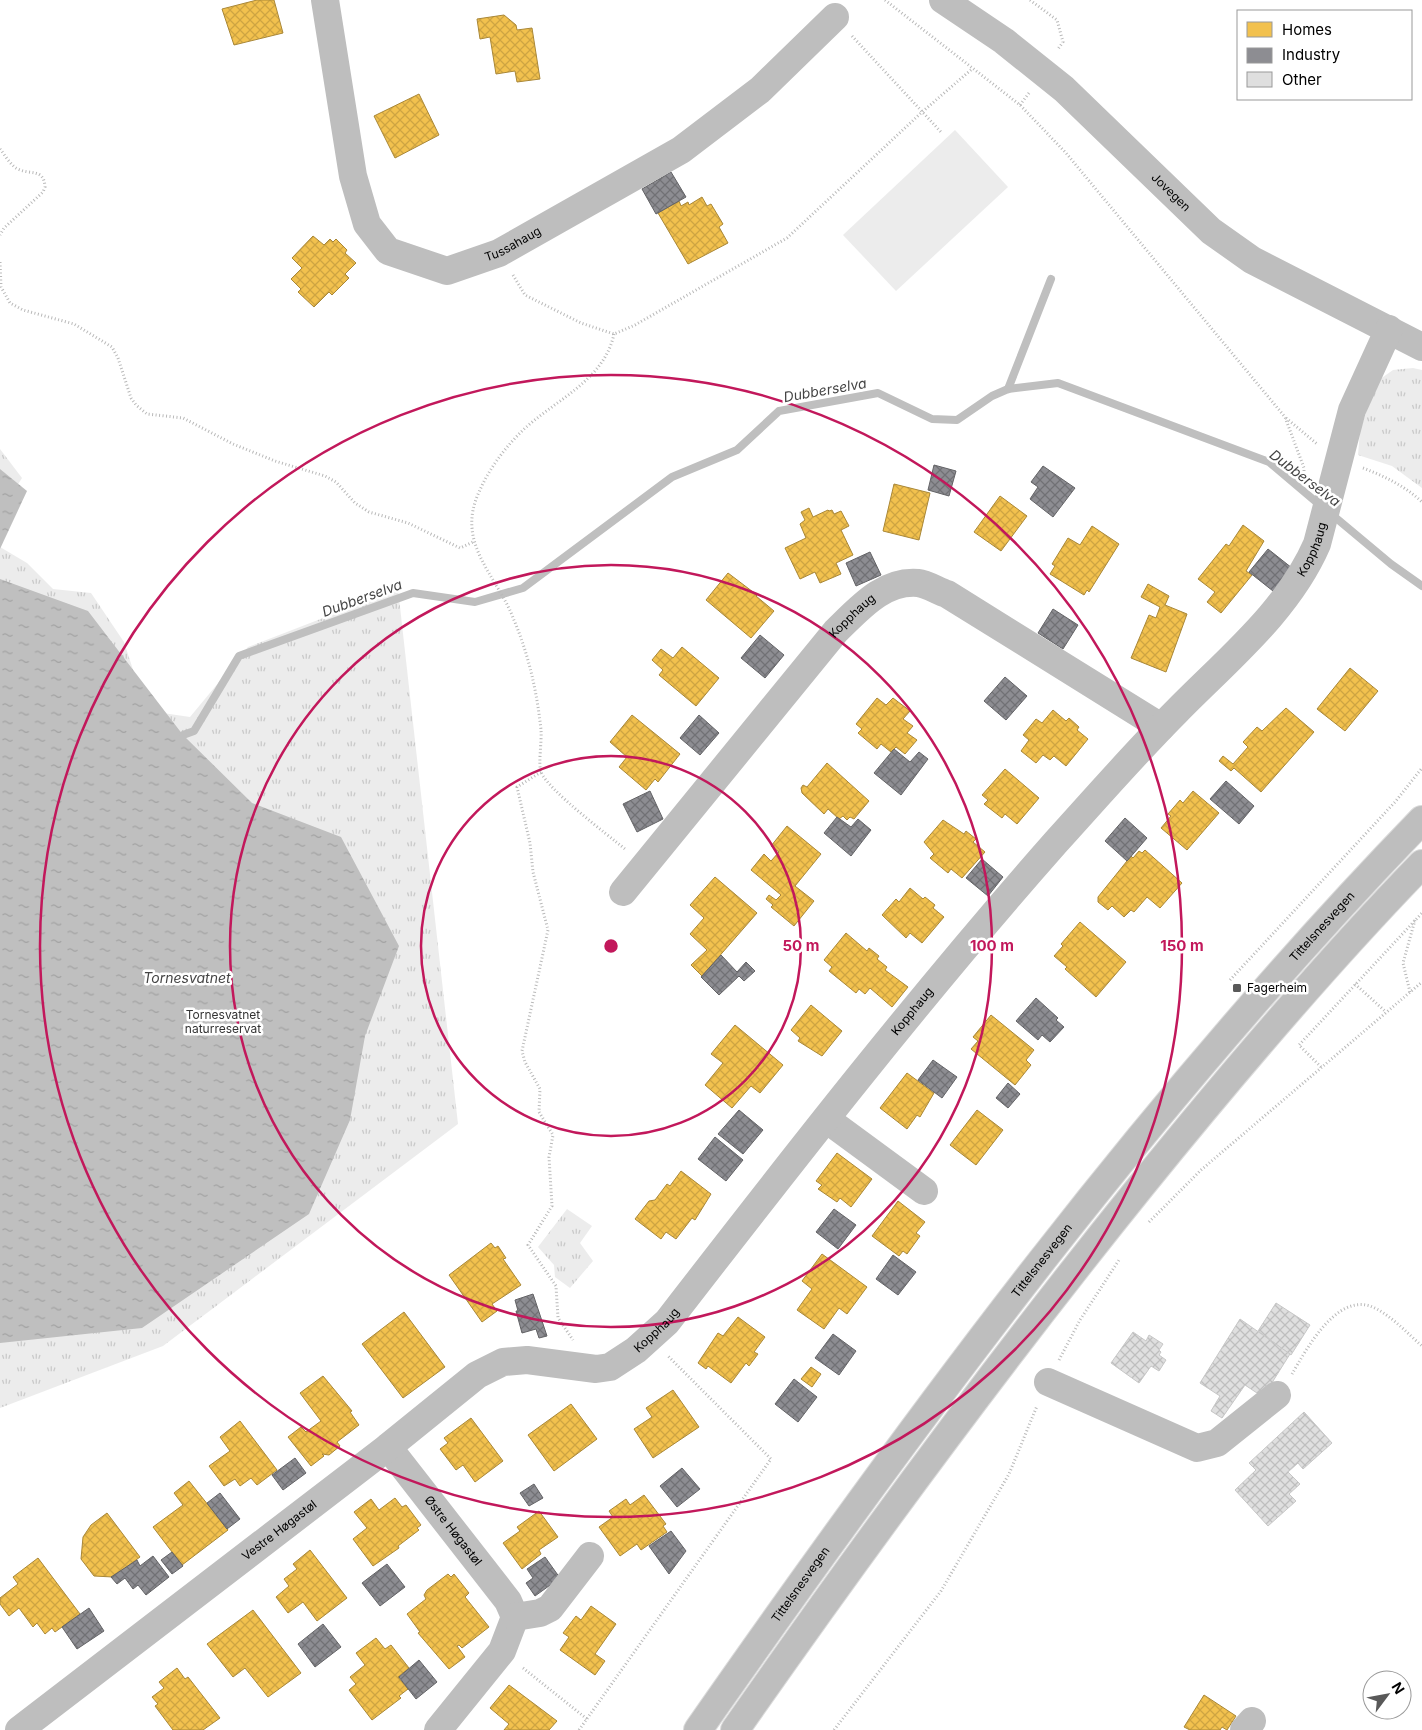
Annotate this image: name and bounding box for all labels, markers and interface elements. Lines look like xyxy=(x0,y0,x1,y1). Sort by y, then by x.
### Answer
legend xyxy=(1237,10,1412,100)
text: Homes xyxy=(1282,20,1332,39)
text: Industry xyxy=(1282,45,1341,64)
text: Other xyxy=(1282,70,1322,89)
street label: Jovegen xyxy=(1149,170,1194,214)
street label: Tussahaug xyxy=(483,223,543,264)
water label: Dubberselva xyxy=(782,374,868,405)
water label: Dubberselva xyxy=(1267,446,1344,510)
street label: Kopphaug xyxy=(1294,521,1329,579)
water label: Dubberselva xyxy=(319,575,405,620)
street label: Kopphaug xyxy=(825,590,878,641)
street label: Tittelsnesvegen xyxy=(1286,888,1358,965)
text: 50 m xyxy=(783,936,819,955)
text: 100 m xyxy=(970,936,1014,955)
text: 150 m xyxy=(1160,936,1204,955)
centre of rings xyxy=(602,937,620,955)
water label: Tornesvatnet xyxy=(143,969,231,986)
place label: Fagerheim xyxy=(1247,980,1307,995)
marker: Fagerheim xyxy=(1231,982,1243,994)
street label: Kopphaug xyxy=(888,984,936,1038)
park label: Tornesvatnet naturreservat xyxy=(185,1007,261,1036)
street label: Tittelsnesvegen xyxy=(1008,1220,1075,1300)
street label: Kopphaug xyxy=(630,1305,682,1355)
street label: Østre Høgastøl xyxy=(422,1492,485,1568)
street label: Vestre Høgastøl xyxy=(239,1497,319,1563)
street label: Tittelsnesvegen xyxy=(768,1543,832,1625)
north arrow xyxy=(1362,1670,1412,1720)
text: N xyxy=(1388,1679,1408,1697)

